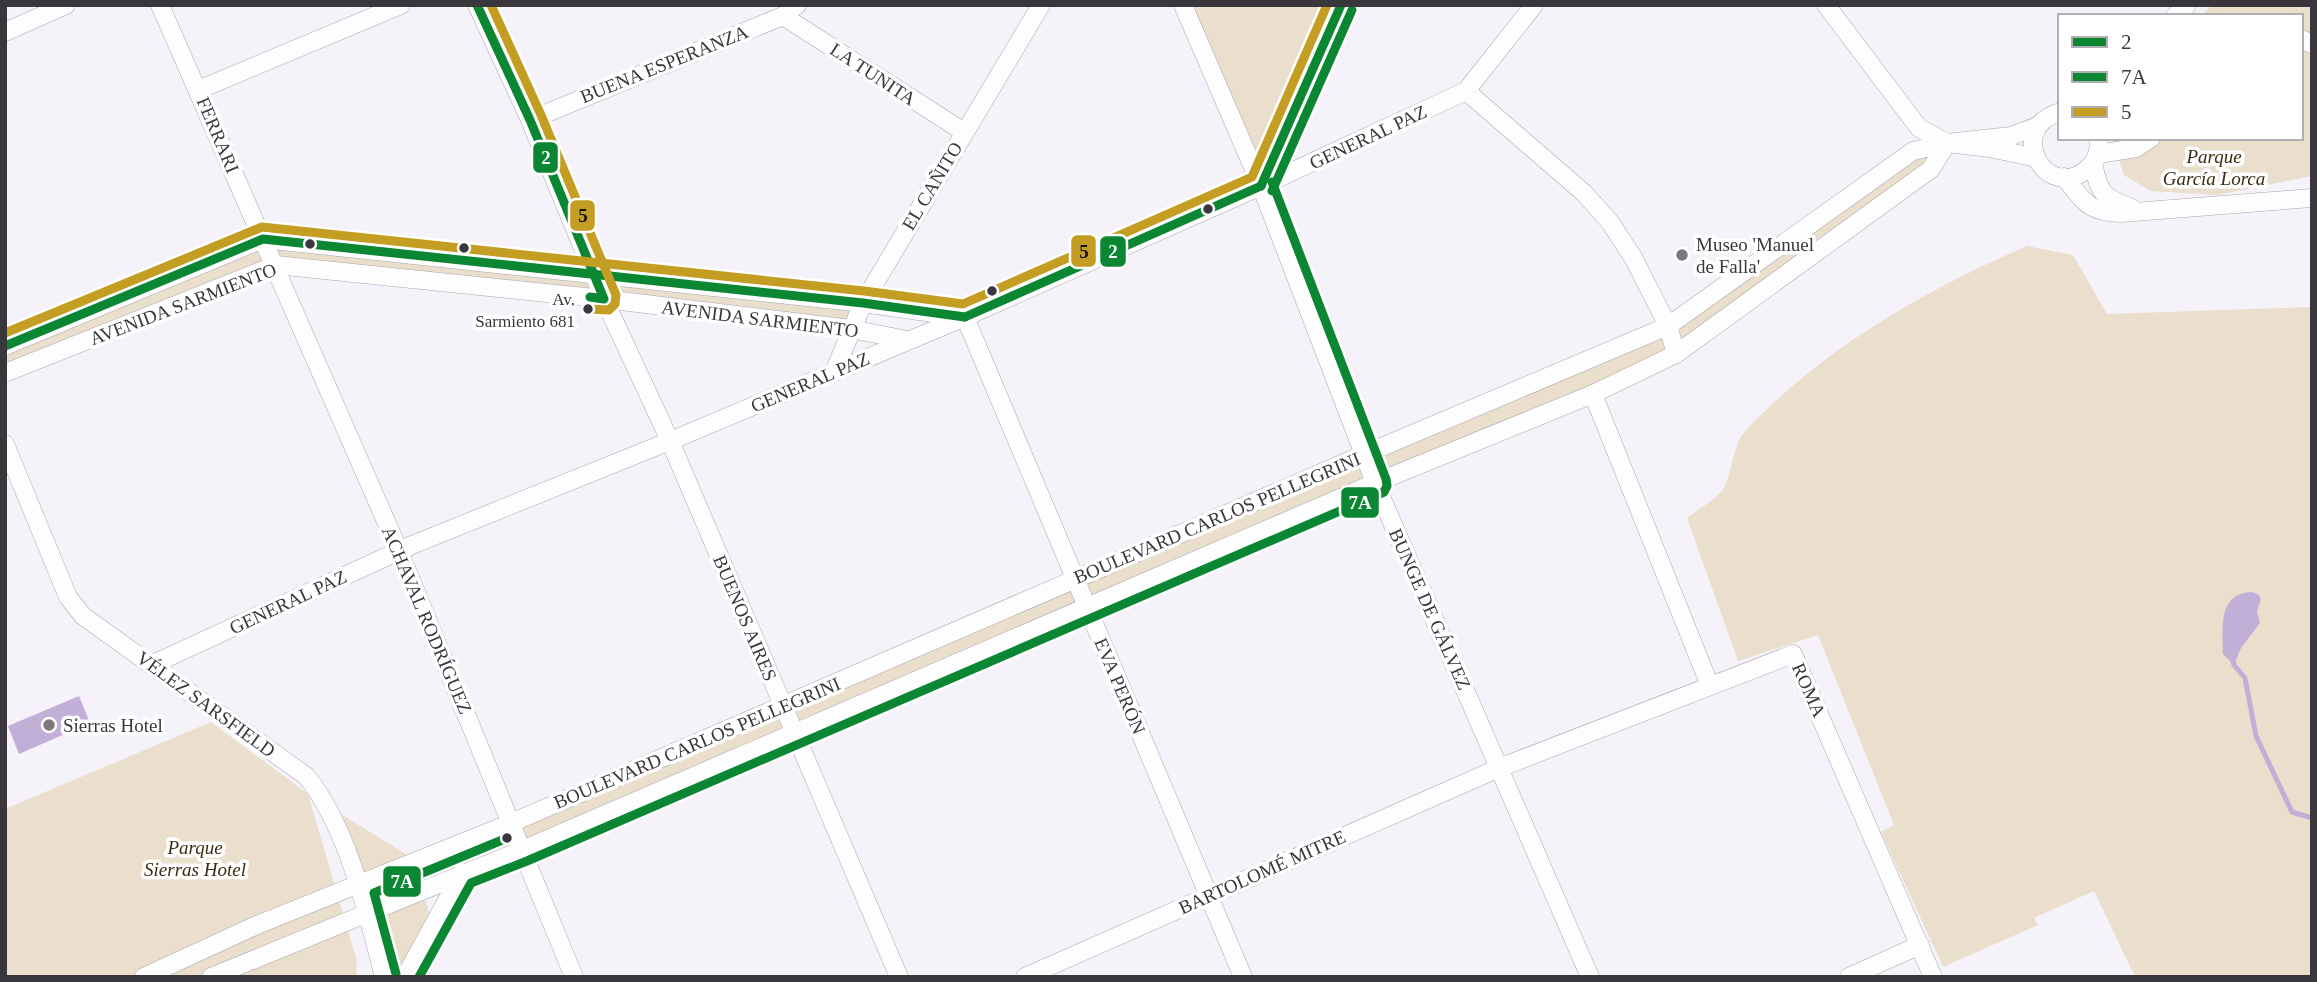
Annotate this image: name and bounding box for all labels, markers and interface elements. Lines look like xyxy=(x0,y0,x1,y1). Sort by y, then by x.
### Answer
legend xyxy=(2058,14,2303,140)
street label: BUENA ESPERANZA xyxy=(577,21,751,107)
text: 2 xyxy=(2121,30,2132,54)
street label: LA TUNITA xyxy=(826,39,920,110)
text: 7A xyxy=(2121,65,2148,89)
street label: FERRARI xyxy=(193,94,243,176)
text: 5 xyxy=(2121,100,2132,124)
street label: GENERAL PAZ xyxy=(1306,101,1430,173)
street label: EL CAÑITO xyxy=(898,138,966,234)
line badge: 2 xyxy=(532,141,559,174)
park label: Parque García Lorca xyxy=(2163,146,2265,189)
text: 2 xyxy=(541,147,551,168)
line badge: 5 xyxy=(569,199,596,232)
unlabelled marker xyxy=(1201,202,1215,216)
text: 5 xyxy=(578,205,588,226)
line badge: 5 xyxy=(1070,234,1097,268)
place label: Museo 'Manuel de Falla' xyxy=(1696,234,1814,277)
line badge: 2 xyxy=(1099,235,1127,268)
unlabelled marker xyxy=(303,237,317,251)
unlabelled marker xyxy=(457,241,471,255)
text: 5 xyxy=(1079,241,1089,262)
text: 2 xyxy=(1108,241,1118,262)
marker: Museo 'Manuel de Falla' xyxy=(1674,247,1690,263)
street label: AVENIDA SARMIENTO xyxy=(87,259,279,349)
unlabelled marker xyxy=(985,284,999,298)
place label: Av. Sarmiento 681 xyxy=(475,290,575,331)
street label: AVENIDA SARMIENTO xyxy=(660,296,860,342)
marker: Av. Sarmiento 681 xyxy=(581,302,595,316)
street label: GENERAL PAZ xyxy=(748,348,872,416)
street label: BOULEVARD CARLOS PELLEGRINI xyxy=(1071,448,1363,588)
line badge: 7A xyxy=(1340,486,1380,519)
text: 7A xyxy=(1348,492,1372,513)
street label: ACHAVAL RODRÍGUEZ xyxy=(378,523,476,717)
street label: BUNGE DE GÁLVEZ xyxy=(1385,525,1475,693)
street label: BUENOS AIRES xyxy=(709,552,781,684)
street label: GENERAL PAZ xyxy=(226,566,350,638)
street label: EVA PERÓN xyxy=(1090,635,1150,738)
street label: VÉLEZ SARSFIELD xyxy=(133,647,279,761)
street label: ROMA xyxy=(1788,660,1830,721)
street label: BOULEVARD CARLOS PELLEGRINI xyxy=(551,673,843,813)
place label: Sierras Hotel xyxy=(63,715,163,736)
marker: Sierras Hotel xyxy=(41,717,57,733)
street label: BARTOLOMÉ MITRE xyxy=(1175,826,1349,918)
unlabelled marker xyxy=(500,831,514,845)
park label: Parque Sierras Hotel xyxy=(144,837,246,880)
line badge: 7A xyxy=(382,865,422,898)
text: 7A xyxy=(390,871,414,892)

